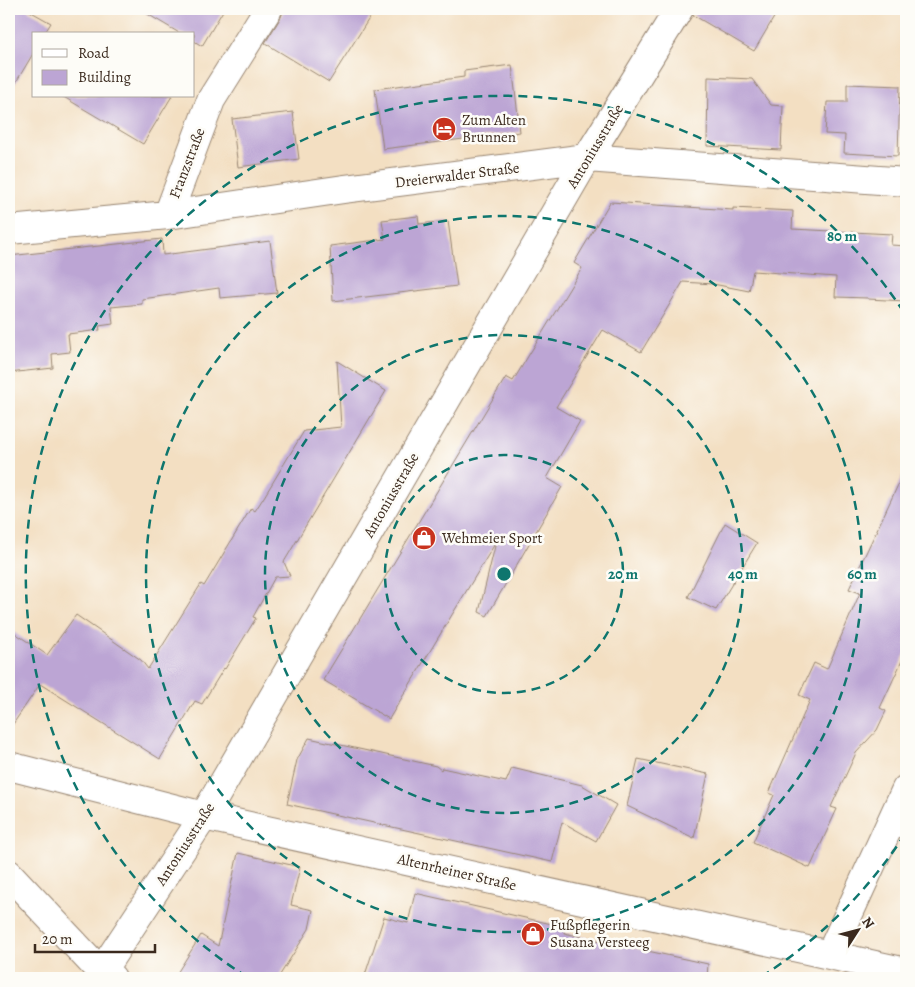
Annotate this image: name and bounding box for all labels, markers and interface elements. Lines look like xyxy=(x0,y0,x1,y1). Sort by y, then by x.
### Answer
legend xyxy=(32,32,195,98)
text: Road xyxy=(78,43,110,63)
text: Building xyxy=(78,67,131,87)
street label: Antoniusstraße xyxy=(561,100,628,193)
place label: Zum Alten Brunnen xyxy=(462,110,526,147)
hotel icon: Zum Alten Brunnen xyxy=(431,116,457,142)
street label: Franzstraße xyxy=(164,125,210,201)
street label: Dreierwalder Straße xyxy=(394,157,521,193)
text: 80 m xyxy=(827,226,857,246)
street label: Antoniusstraße xyxy=(358,449,424,542)
shop icon: Wehmeier Sport xyxy=(411,525,437,551)
place label: Wehmeier Sport xyxy=(441,528,543,548)
text: 20 m xyxy=(608,564,638,584)
text: 40 m xyxy=(728,564,758,584)
text: 60 m xyxy=(847,564,877,584)
centre of rings xyxy=(495,565,513,583)
street label: Antoniusstraße xyxy=(150,799,219,890)
street label: Altenrheiner Straße xyxy=(395,848,519,895)
north arrow xyxy=(832,904,882,954)
text: N xyxy=(857,913,879,932)
place label: Fußpflegerin Susana Versteeg xyxy=(550,915,650,952)
shop icon: Fußpflegerin Susana Versteeg xyxy=(520,921,546,947)
scale bar xyxy=(35,922,155,954)
text: 20 m xyxy=(42,929,73,949)

